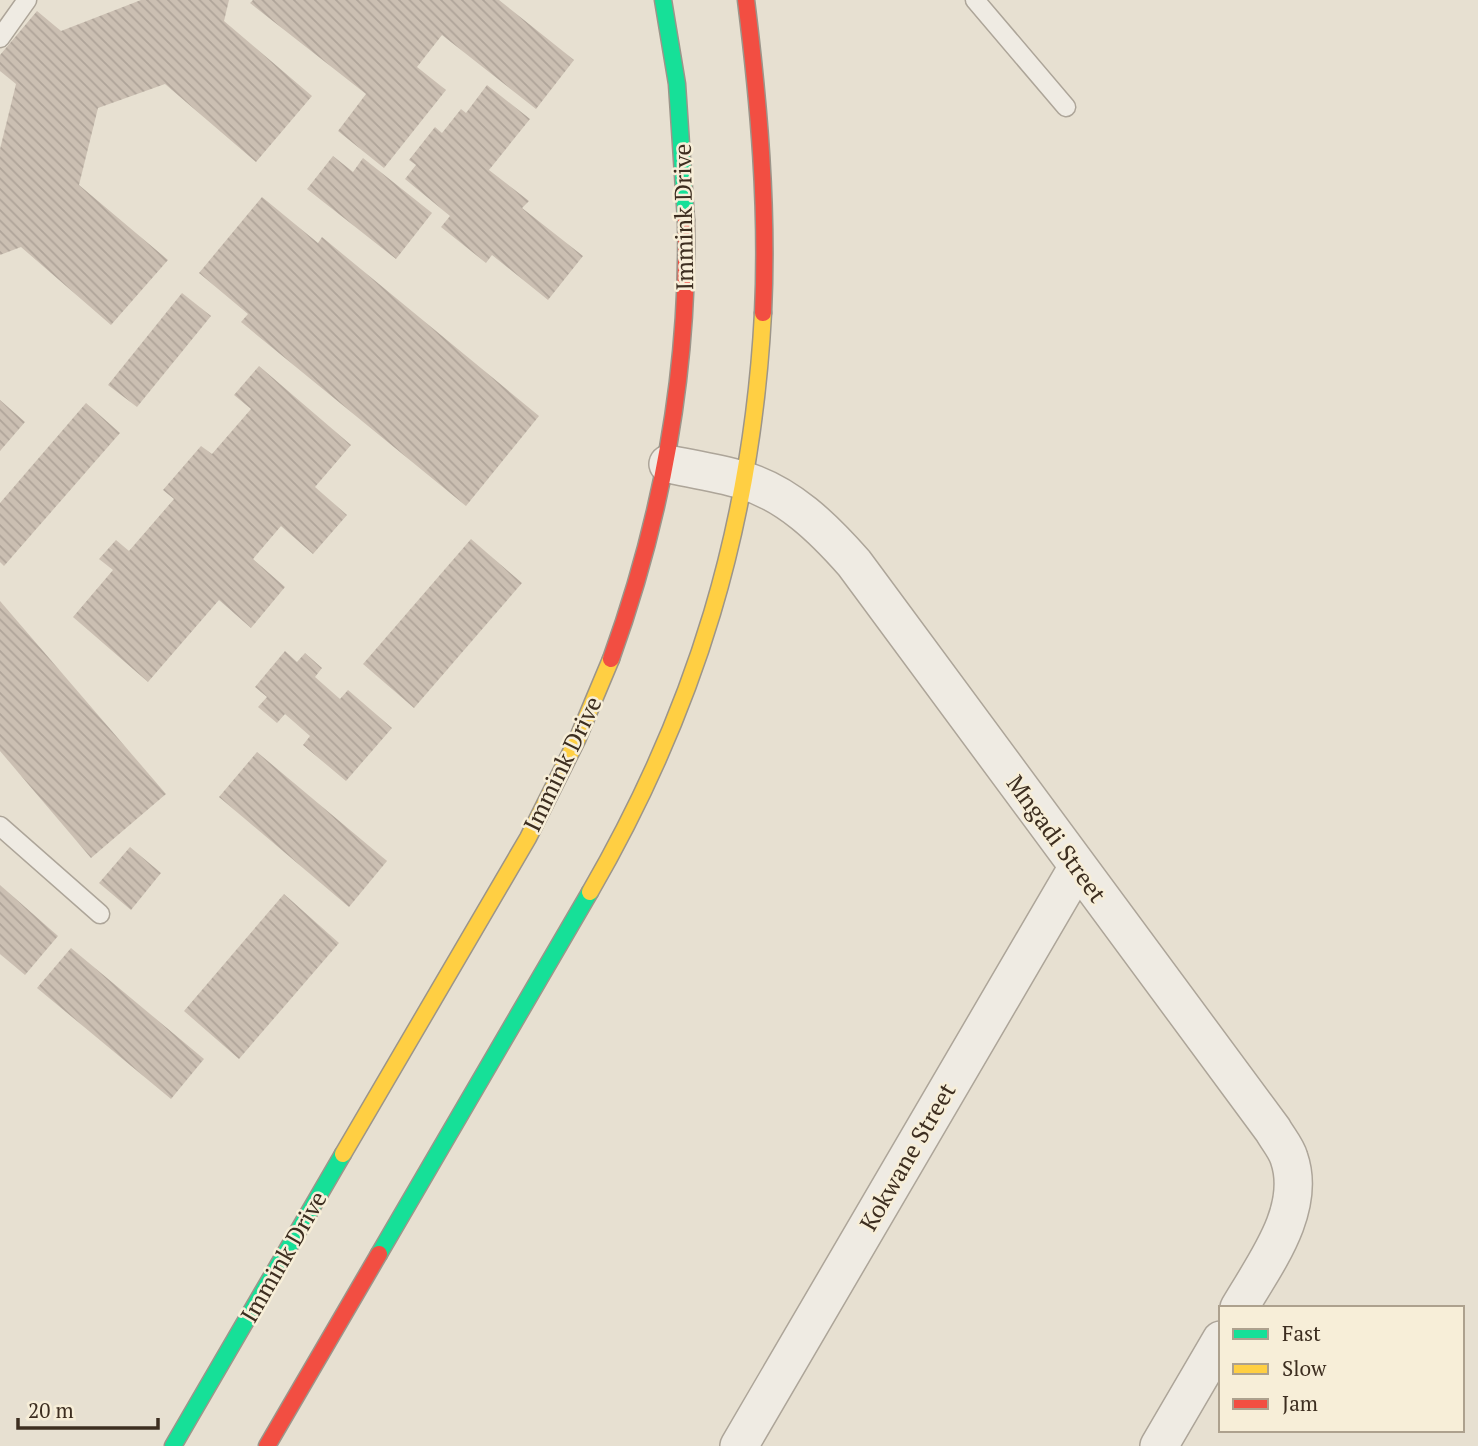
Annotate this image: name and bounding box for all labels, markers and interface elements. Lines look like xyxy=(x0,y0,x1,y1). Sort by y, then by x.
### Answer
street label: Immink Drive xyxy=(666,143,700,291)
street label: Immink Drive xyxy=(516,691,609,837)
street label: Mngadi Street xyxy=(1000,768,1114,909)
street label: Kokwane Street xyxy=(852,1077,962,1236)
street label: Immink Drive xyxy=(233,1185,334,1328)
legend xyxy=(1219,1306,1464,1432)
text: Fast xyxy=(1282,1319,1321,1347)
text: Slow xyxy=(1282,1354,1327,1382)
scale bar xyxy=(18,1386,158,1430)
text: Jam xyxy=(1282,1389,1318,1417)
text: 20 m xyxy=(28,1396,74,1424)

